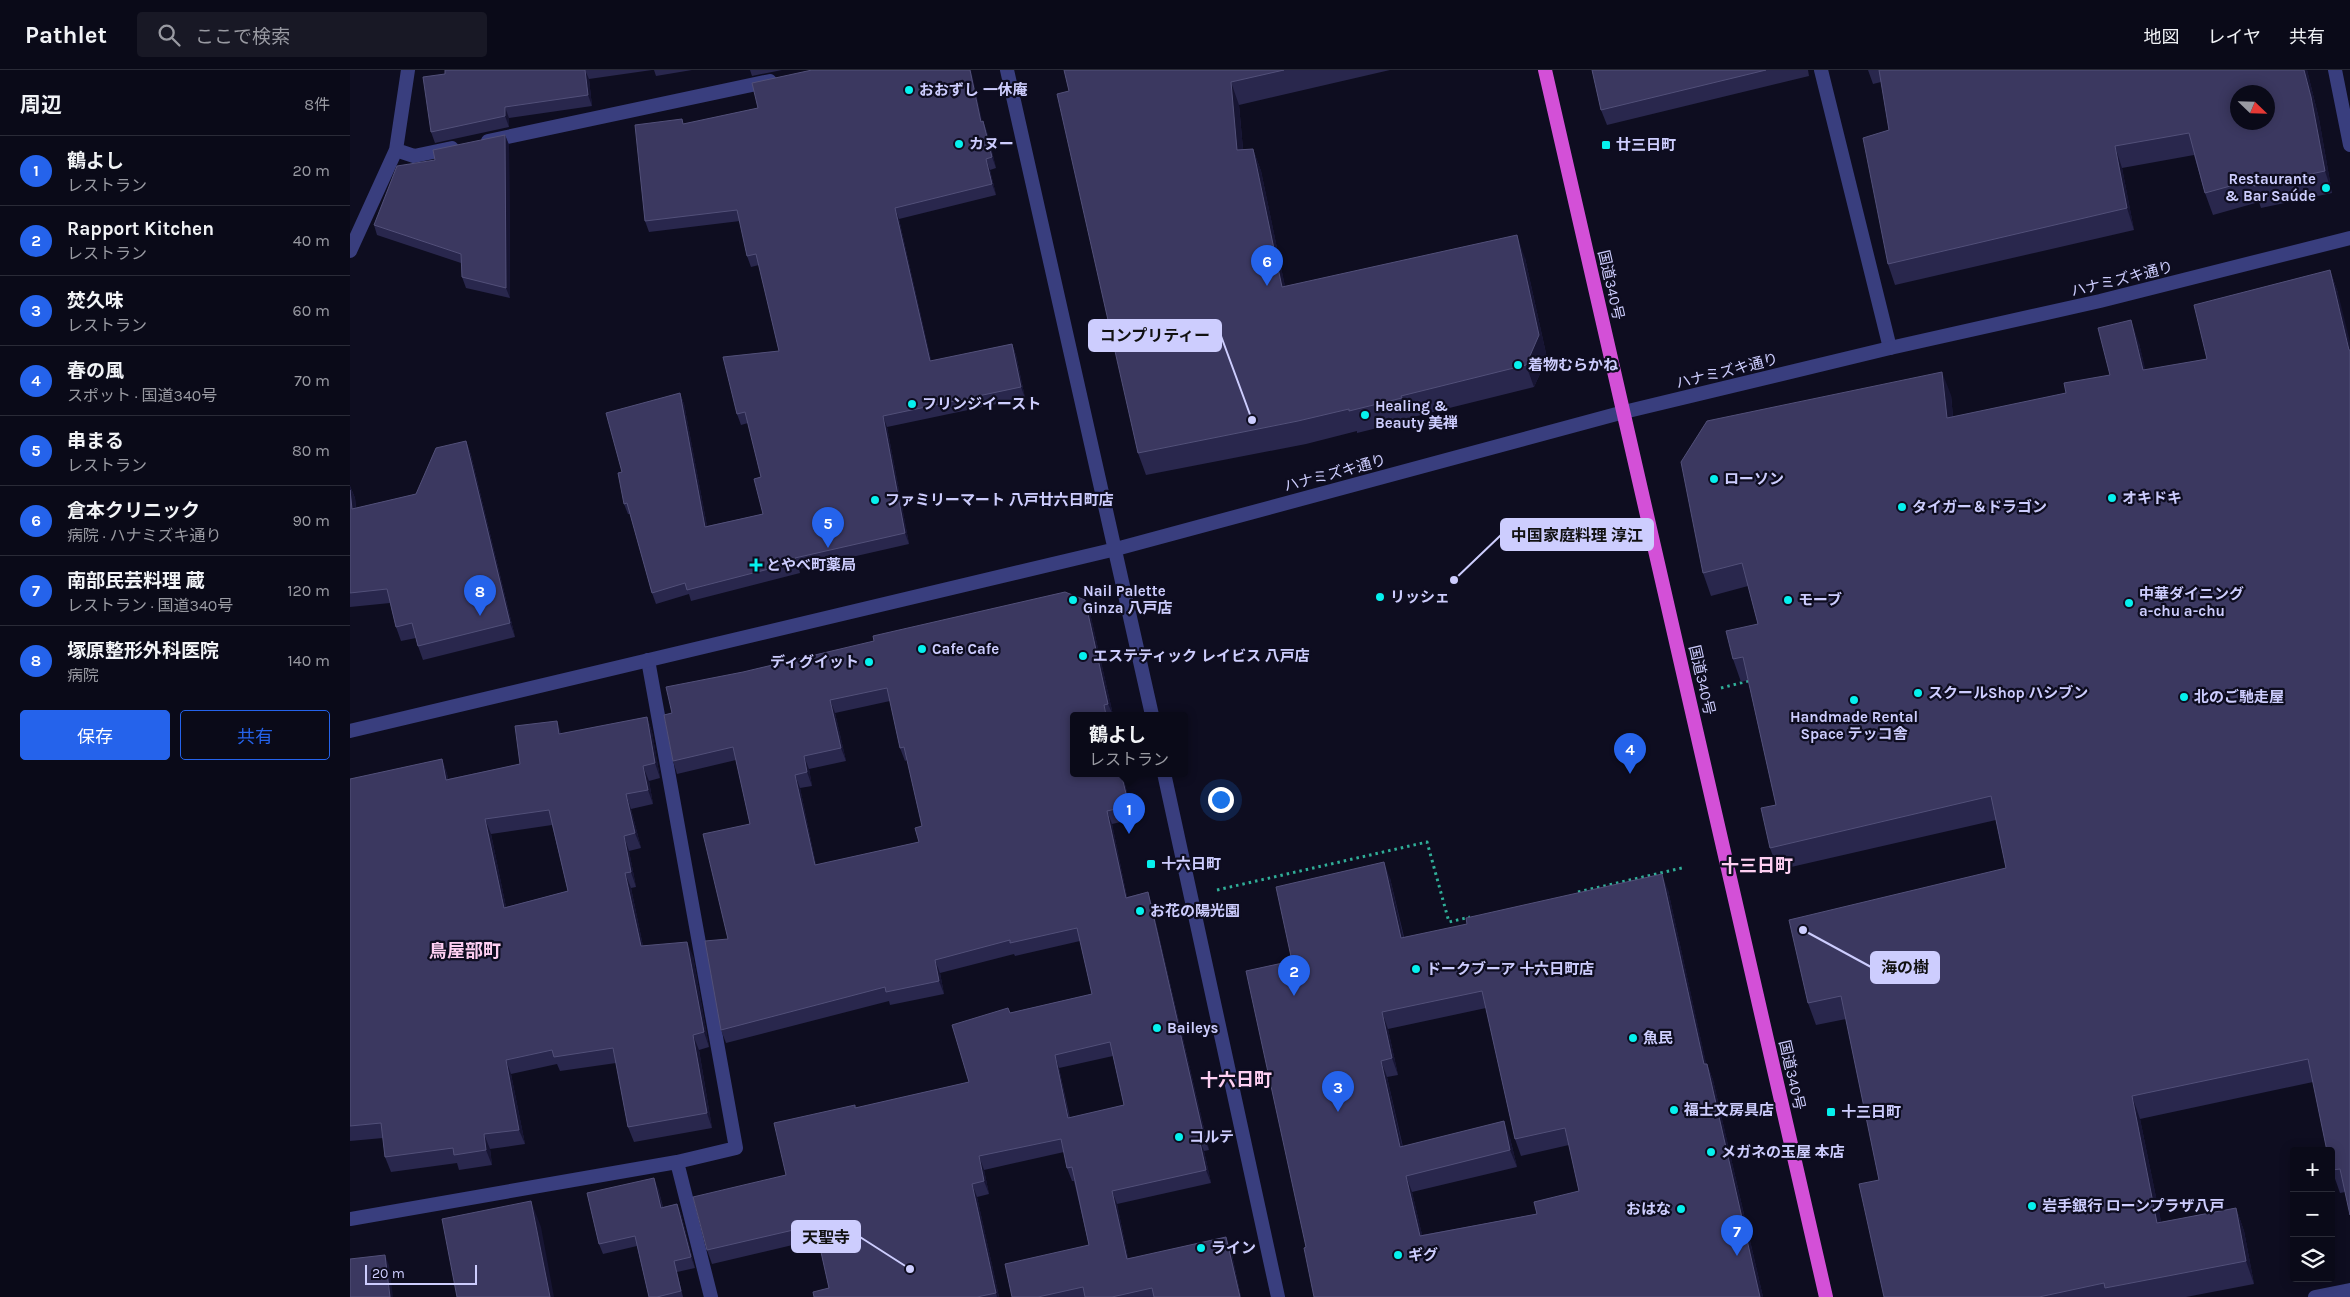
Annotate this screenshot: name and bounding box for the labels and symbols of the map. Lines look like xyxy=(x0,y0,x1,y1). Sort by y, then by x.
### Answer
place label: おおずし 一休庵 xyxy=(919,81,1028,99)
marker: おおずし 一休庵 xyxy=(903,84,915,96)
north arrow xyxy=(2230,85,2275,130)
place label: カヌー xyxy=(969,135,1014,153)
place label: 廿三日町 xyxy=(1616,136,1676,154)
marker: カヌー xyxy=(953,138,965,150)
marker: 廿三日町 xyxy=(1600,139,1612,151)
place label: Restaurante & Bar Saúde xyxy=(2225,170,2316,205)
marker: Restaurante & Bar Saúde xyxy=(2320,182,2332,194)
pin: 6 xyxy=(1251,245,1283,286)
street label: 国道340号 xyxy=(1594,248,1628,322)
street label: ハナミズキ通り xyxy=(2069,258,2175,300)
callout: コンプリティー xyxy=(1089,320,1221,351)
text: コンプリティー xyxy=(1100,326,1210,345)
street label: ハナミズキ通り xyxy=(1674,350,1780,392)
place label: 着物むらかね xyxy=(1528,356,1618,374)
marker: 着物むらかね xyxy=(1512,359,1524,371)
place label: フリンジイースト xyxy=(922,395,1041,413)
place label: Healing & Beauty 美禅 xyxy=(1375,397,1458,432)
marker: フリンジイースト xyxy=(906,398,918,410)
marker: Healing & Beauty 美禅 xyxy=(1359,409,1371,421)
street label: ハナミズキ通り xyxy=(1282,451,1388,495)
place label: ローソン xyxy=(1724,470,1784,488)
marker: ローソン xyxy=(1708,473,1720,485)
place label: オキドキ xyxy=(2122,489,2182,507)
place label: ファミリーマート 八戸廿六日町店 xyxy=(885,491,1114,509)
marker: オキドキ xyxy=(2106,492,2118,504)
marker: ファミリーマート 八戸廿六日町店 xyxy=(869,494,881,506)
place label: タイガー＆ドラゴン xyxy=(1912,498,2047,516)
marker: タイガー＆ドラゴン xyxy=(1896,501,1908,513)
pin: 5 xyxy=(812,507,844,548)
callout: 中国家庭料理 淳江 xyxy=(1501,519,1653,550)
text: 中国家庭料理 淳江 xyxy=(1511,526,1643,545)
place label: とやべ町薬局 xyxy=(766,556,856,574)
marker: とやべ町薬局 xyxy=(750,559,762,571)
pin: 8 xyxy=(464,575,496,616)
place label: Nail Palette Ginza 八戸店 xyxy=(1083,582,1172,617)
place label: 中華ダイニング a-chu a-chu xyxy=(2139,585,2244,620)
place label: リッシェ xyxy=(1390,588,1450,606)
marker: リッシェ xyxy=(1374,591,1386,603)
place label: モーブ xyxy=(1798,591,1842,609)
marker: Nail Palette Ginza 八戸店 xyxy=(1067,594,1079,606)
marker: モーブ xyxy=(1782,594,1794,606)
marker: 中華ダイニング a-chu a-chu xyxy=(2123,597,2135,609)
place label: Cafe Cafe xyxy=(932,640,999,658)
marker: Cafe Cafe xyxy=(916,643,928,655)
street label: 国道340号 xyxy=(1685,643,1719,717)
place label: エステティック レイビス 八戸店 xyxy=(1093,647,1310,665)
marker: エステティック レイビス 八戸店 xyxy=(1077,650,1089,662)
place label: ディグイット xyxy=(770,653,859,671)
marker: ディグイット xyxy=(863,656,875,668)
place label: スクールShop ハシブン xyxy=(1928,684,2088,702)
marker: スクールShop ハシブン xyxy=(1912,687,1924,699)
place label: 北のご馳走屋 xyxy=(2194,688,2284,706)
marker: 北のご馳走屋 xyxy=(2178,691,2190,703)
marker: Handmade Rental Space テッコ舎 xyxy=(1848,694,1860,706)
place label: Handmade Rental Space テッコ舎 xyxy=(1790,708,1918,743)
pin: 4 xyxy=(1614,733,1646,774)
your location xyxy=(1208,787,1234,813)
pin: 1 xyxy=(1113,793,1145,834)
place label: 十六日町 xyxy=(1161,855,1221,873)
district label: 十三日町 xyxy=(1721,855,1793,877)
marker: 十六日町 xyxy=(1145,858,1157,870)
place label: お花の陽光園 xyxy=(1150,902,1240,920)
marker: お花の陽光園 xyxy=(1134,905,1146,917)
district label: 鳥屋部町 xyxy=(429,940,501,962)
callout: 海の樹 xyxy=(1871,952,1939,983)
pin: 2 xyxy=(1278,955,1310,996)
text: 海の樹 xyxy=(1881,958,1929,977)
place label: ドークブーア 十六日町店 xyxy=(1426,960,1594,978)
marker: ドークブーア 十六日町店 xyxy=(1410,963,1422,975)
place label: Baileys xyxy=(1167,1019,1218,1037)
marker: Baileys xyxy=(1151,1022,1163,1034)
place label: 魚民 xyxy=(1643,1029,1673,1047)
marker: 魚民 xyxy=(1627,1032,1639,1044)
street label: 国道340号 xyxy=(1775,1038,1809,1112)
district label: 十六日町 xyxy=(1200,1069,1272,1091)
pin: 3 xyxy=(1322,1071,1354,1112)
place label: 福士文房具店 xyxy=(1683,1101,1774,1119)
place label: 十三日町 xyxy=(1841,1103,1901,1121)
marker: 福士文房具店 xyxy=(1668,1104,1680,1116)
marker: 十三日町 xyxy=(1825,1106,1837,1118)
place label: コルテ xyxy=(1189,1128,1234,1146)
marker: コルテ xyxy=(1173,1131,1185,1143)
place label: メガネの玉屋 本店 xyxy=(1721,1143,1845,1161)
marker: メガネの玉屋 本店 xyxy=(1705,1146,1717,1158)
place label: 岩手銀行 ローンプラザ八戸 xyxy=(2042,1197,2225,1215)
place label: おはな xyxy=(1626,1200,1671,1218)
marker: 岩手銀行 ローンプラザ八戸 xyxy=(2026,1200,2038,1212)
marker: おはな xyxy=(1675,1203,1687,1215)
pin: 7 xyxy=(1721,1215,1753,1256)
callout: 天聖寺 xyxy=(792,1221,860,1252)
text: 天聖寺 xyxy=(802,1228,850,1247)
place label: ライン xyxy=(1211,1239,1256,1257)
marker: ライン xyxy=(1195,1242,1207,1254)
place label: ギグ xyxy=(1408,1246,1438,1264)
marker: ギグ xyxy=(1392,1249,1404,1261)
scale bar xyxy=(365,1262,478,1285)

